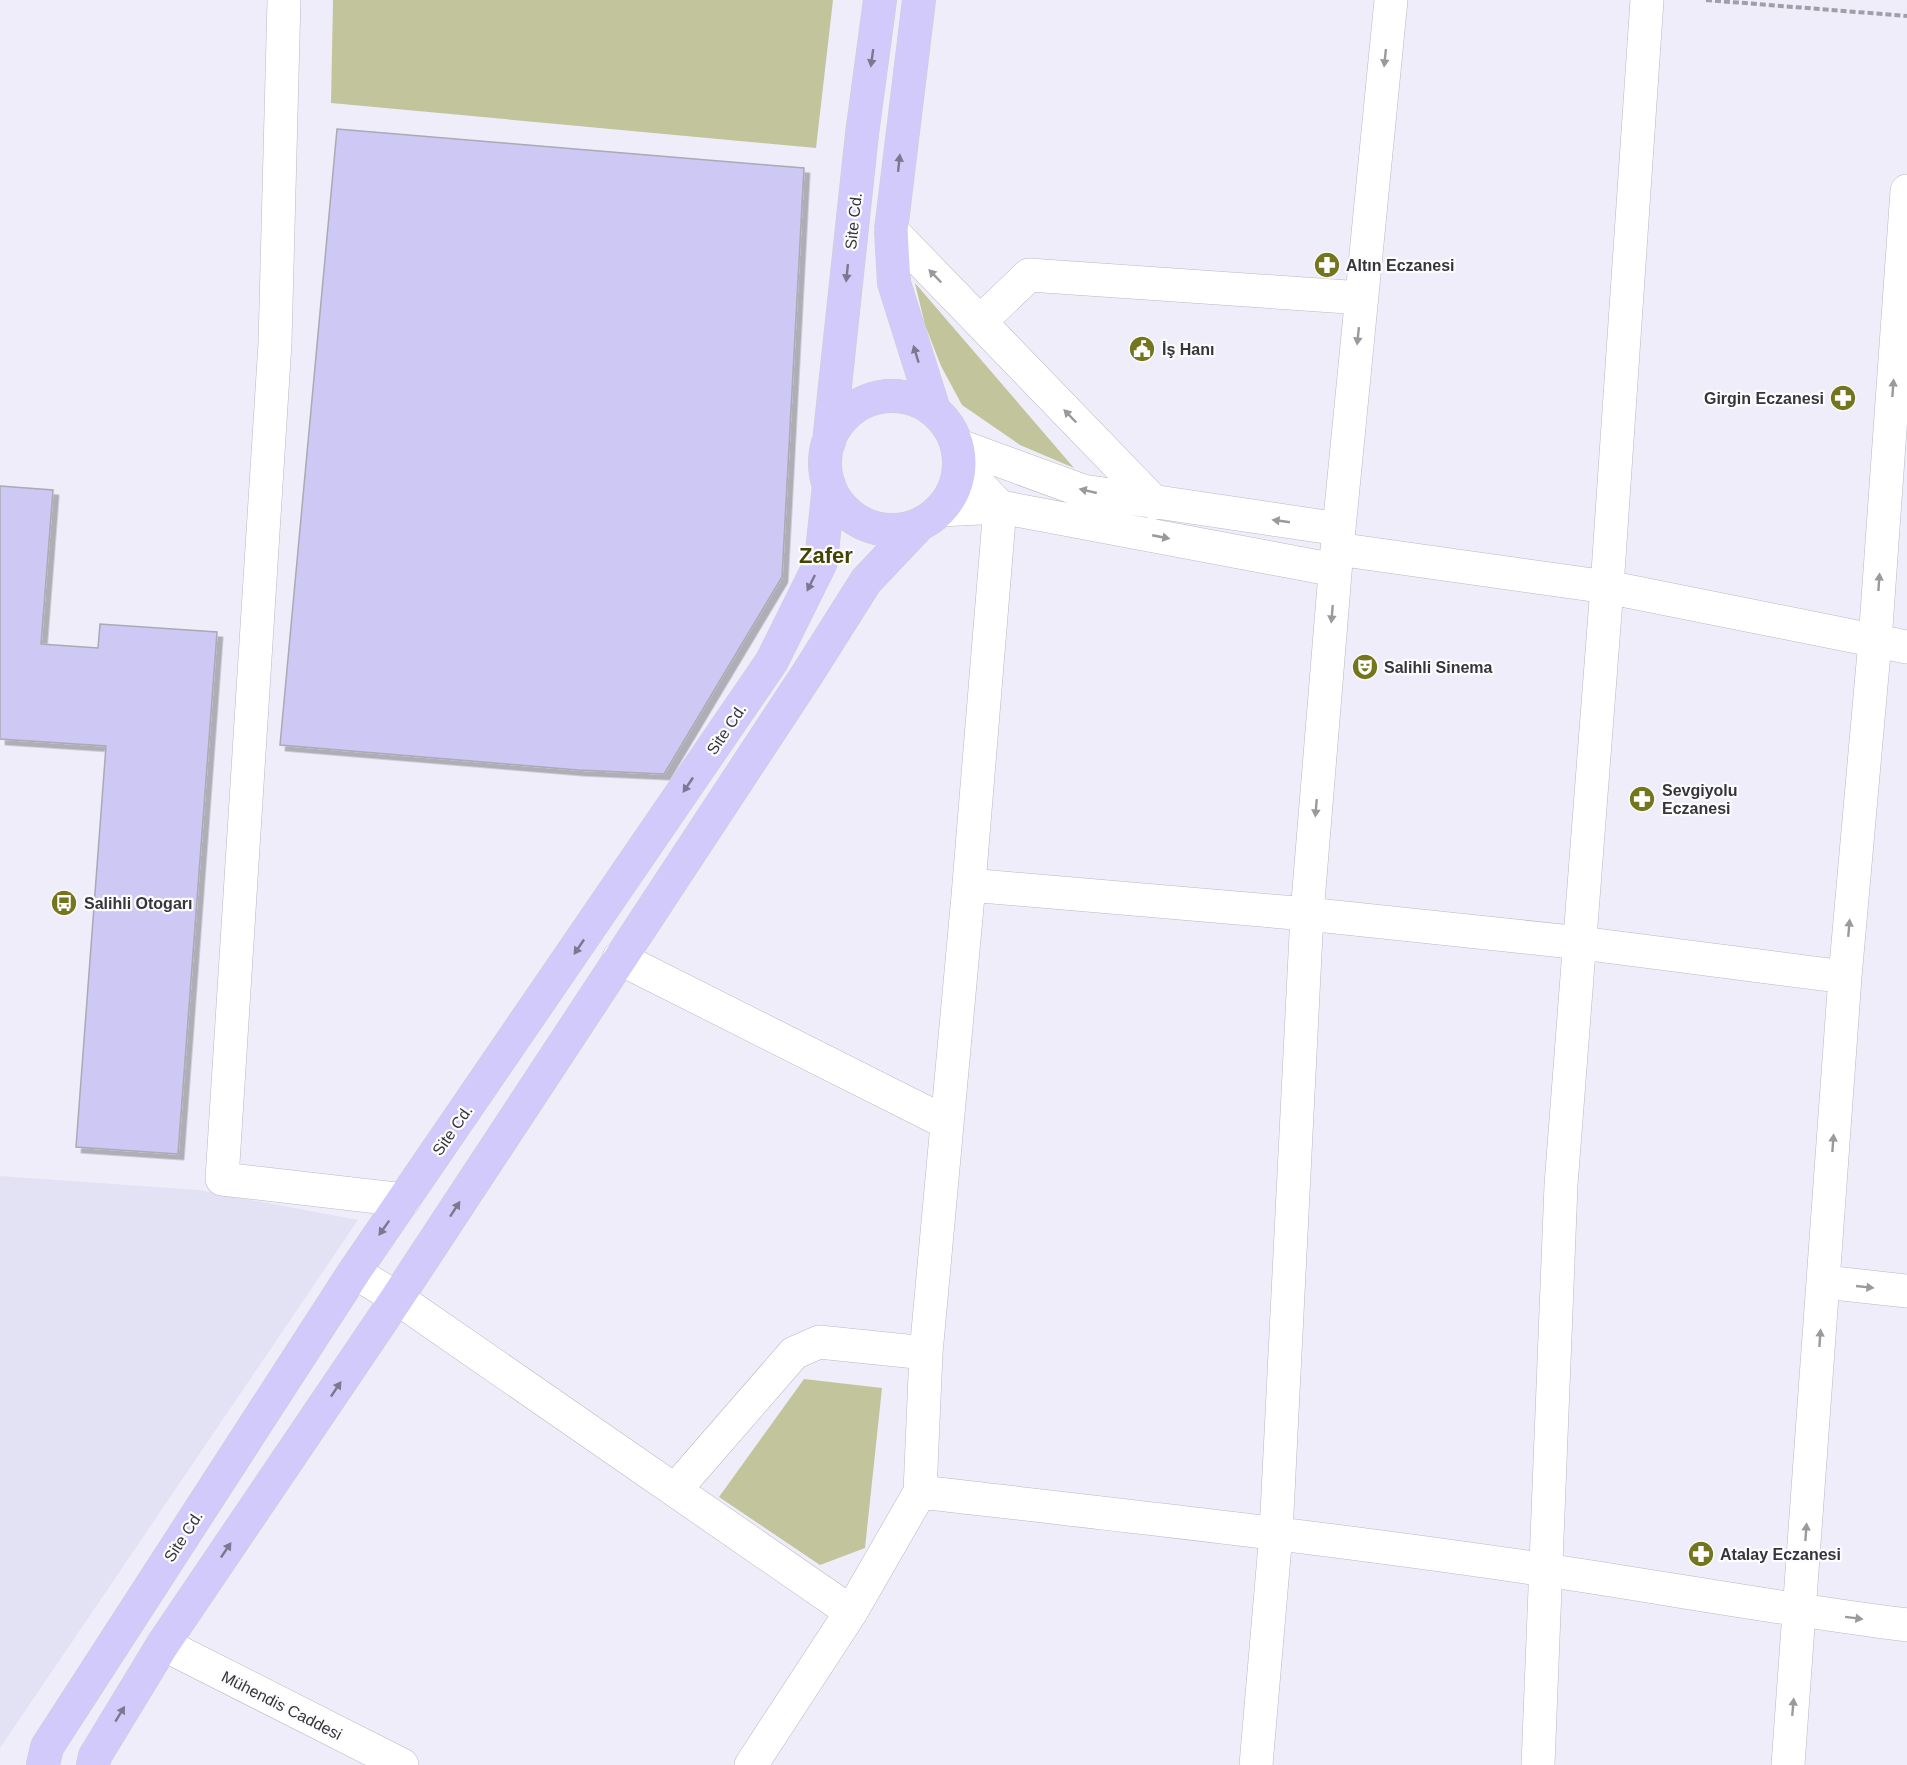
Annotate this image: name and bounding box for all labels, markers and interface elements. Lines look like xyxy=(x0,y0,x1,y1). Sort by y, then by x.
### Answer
one-way arrow xyxy=(867,49,877,68)
one-way arrow xyxy=(1380,49,1390,68)
one-way arrow xyxy=(894,154,903,173)
street label: Site Cd. xyxy=(842,192,865,250)
pharmacy icon: Altın Eczanesi xyxy=(1312,250,1342,280)
place label: Altın Eczanesi xyxy=(1346,257,1454,274)
one-way arrow xyxy=(842,263,852,282)
one-way arrow xyxy=(928,268,942,283)
one-way arrow xyxy=(1353,326,1363,345)
public building icon: İş Hanı xyxy=(1127,334,1157,364)
place label: İş Hanı xyxy=(1162,341,1214,358)
one-way arrow xyxy=(911,345,920,363)
one-way arrow xyxy=(1888,378,1898,397)
pharmacy icon: Girgin Eczanesi xyxy=(1828,383,1858,413)
place label: Girgin Eczanesi xyxy=(1704,390,1824,407)
one-way arrow xyxy=(1064,409,1078,423)
one-way arrow xyxy=(1079,486,1097,496)
one-way arrow xyxy=(1271,516,1290,526)
one-way arrow xyxy=(1152,533,1171,542)
district label: Zafer xyxy=(799,543,853,568)
one-way arrow xyxy=(1874,573,1884,592)
one-way arrow xyxy=(806,574,816,592)
one-way arrow xyxy=(1327,604,1337,623)
theatre icon: Salihli Sinema xyxy=(1350,652,1380,682)
place label: Salihli Sinema xyxy=(1384,659,1493,676)
street label: Site Cd. xyxy=(703,701,749,758)
one-way arrow xyxy=(683,777,694,793)
place label: Sevgiyolu Eczanesi xyxy=(1662,782,1738,817)
pharmacy icon: Sevgiyolu Eczanesi xyxy=(1627,784,1657,814)
one-way arrow xyxy=(1311,798,1321,817)
bus stop icon: Salihli Otogarı xyxy=(49,888,79,918)
place label: Salihli Otogarı xyxy=(84,895,192,912)
one-way arrow xyxy=(1844,918,1854,937)
one-way arrow xyxy=(573,938,584,955)
street label: Site Cd. xyxy=(429,1102,476,1158)
one-way arrow xyxy=(1828,1134,1838,1153)
one-way arrow xyxy=(450,1201,461,1217)
one-way arrow xyxy=(379,1220,390,1236)
one-way arrow xyxy=(1856,1282,1875,1292)
one-way arrow xyxy=(1815,1328,1825,1347)
one-way arrow xyxy=(330,1381,341,1397)
street label: Site Cd. xyxy=(161,1508,206,1565)
one-way arrow xyxy=(1802,1523,1811,1542)
pharmacy icon: Atalay Eczanesi xyxy=(1686,1539,1716,1569)
one-way arrow xyxy=(220,1543,232,1559)
place label: Atalay Eczanesi xyxy=(1720,1546,1841,1563)
one-way arrow xyxy=(1845,1613,1864,1623)
street label: Mühendis Caddesi xyxy=(219,1668,345,1743)
one-way arrow xyxy=(1788,1697,1798,1716)
one-way arrow xyxy=(115,1706,126,1722)

